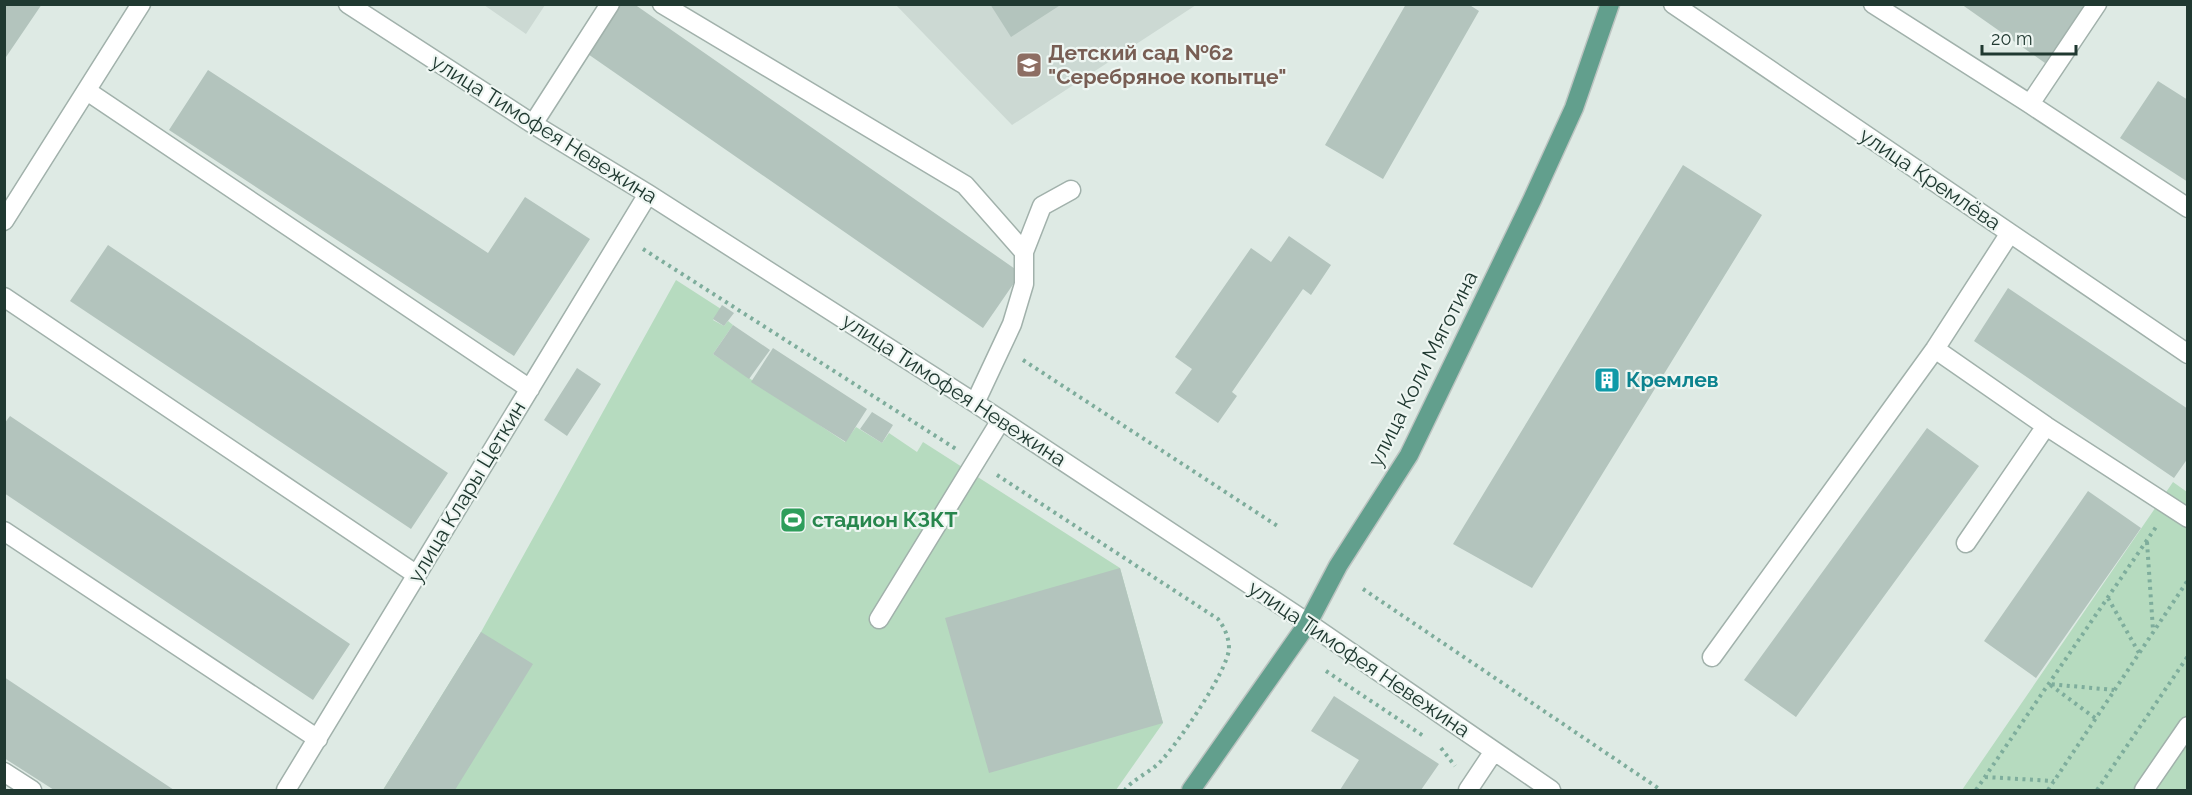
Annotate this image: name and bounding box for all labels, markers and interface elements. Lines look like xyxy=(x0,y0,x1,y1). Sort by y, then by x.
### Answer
scale bar xyxy=(1982,18,2076,56)
text: 20 m xyxy=(1991,28,2033,49)
place label: Детский сад №62 "Серебряное копытце" xyxy=(1048,40,1287,89)
street label: улица Тимофея Невежина xyxy=(427,49,662,209)
school or university icon: Детский сад №62 "Серебряное копытце" xyxy=(1014,50,1044,80)
street label: улица Кремлёва xyxy=(1855,122,2006,235)
street label: улица Коли Мяготина xyxy=(1362,267,1483,471)
street label: улица Тимофея Невежина xyxy=(838,308,1071,471)
building icon: Кремлев xyxy=(1592,365,1622,395)
place label: Кремлев xyxy=(1626,367,1719,392)
street label: улица Клары Цеткин xyxy=(402,396,531,587)
sports icon: стадион КЗКТ xyxy=(778,505,808,535)
place label: стадион КЗКТ xyxy=(812,507,957,532)
street label: улица Тимофея Невежина xyxy=(1244,575,1475,742)

